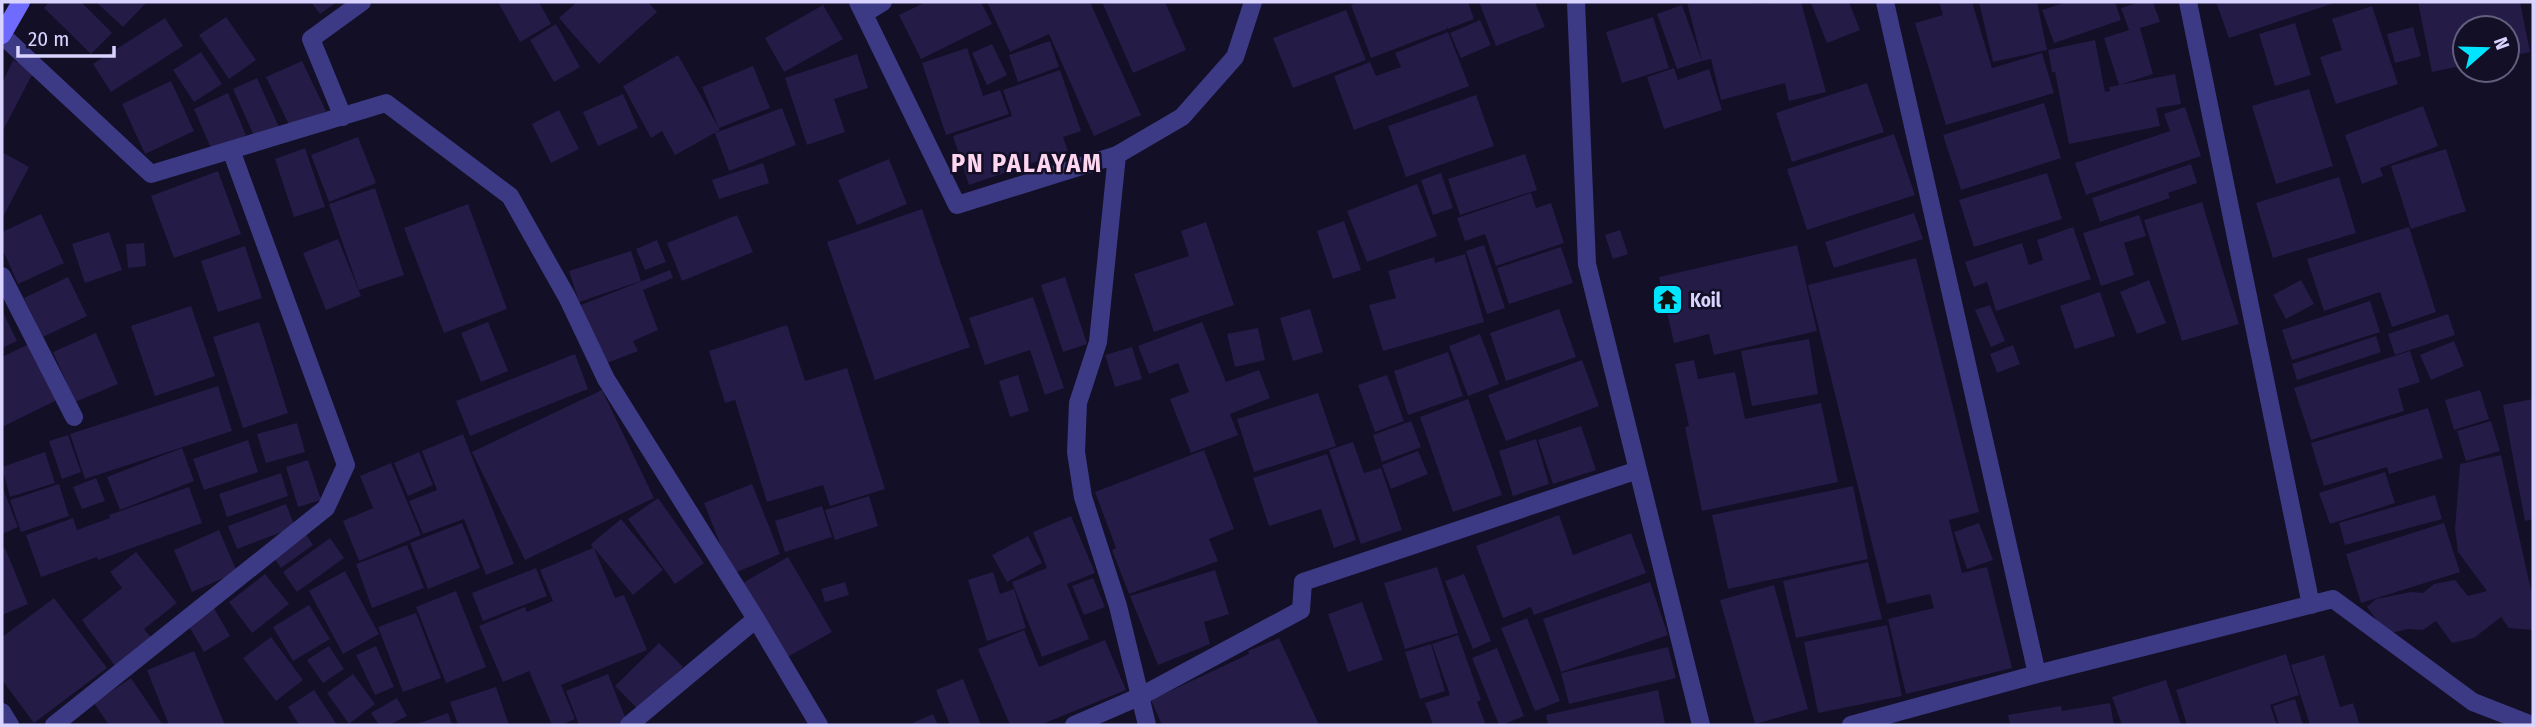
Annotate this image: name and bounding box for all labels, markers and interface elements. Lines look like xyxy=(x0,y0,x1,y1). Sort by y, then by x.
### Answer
scale bar xyxy=(18,14,114,58)
north arrow xyxy=(2451,14,2521,84)
text: 20 m xyxy=(28,26,69,52)
text: N xyxy=(2489,34,2514,53)
district label: PN PALAYAM xyxy=(951,148,1103,179)
temple icon: Koil xyxy=(1650,283,1684,317)
place label: Koil xyxy=(1690,289,1722,312)

